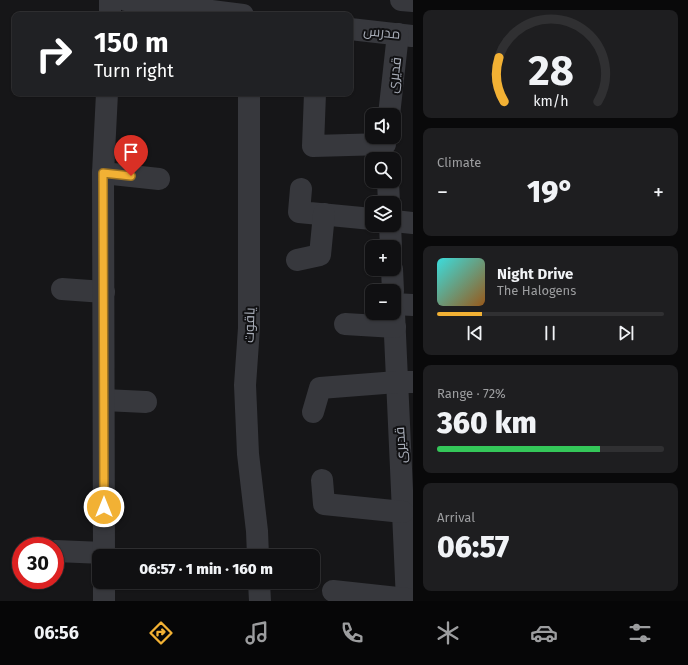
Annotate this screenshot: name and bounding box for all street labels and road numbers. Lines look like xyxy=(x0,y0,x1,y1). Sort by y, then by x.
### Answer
street label: مدرس xyxy=(363,22,401,43)
street label: قدیری xyxy=(384,56,405,94)
street label: یاقوت xyxy=(240,307,259,343)
street label: قدیری xyxy=(391,426,410,464)

